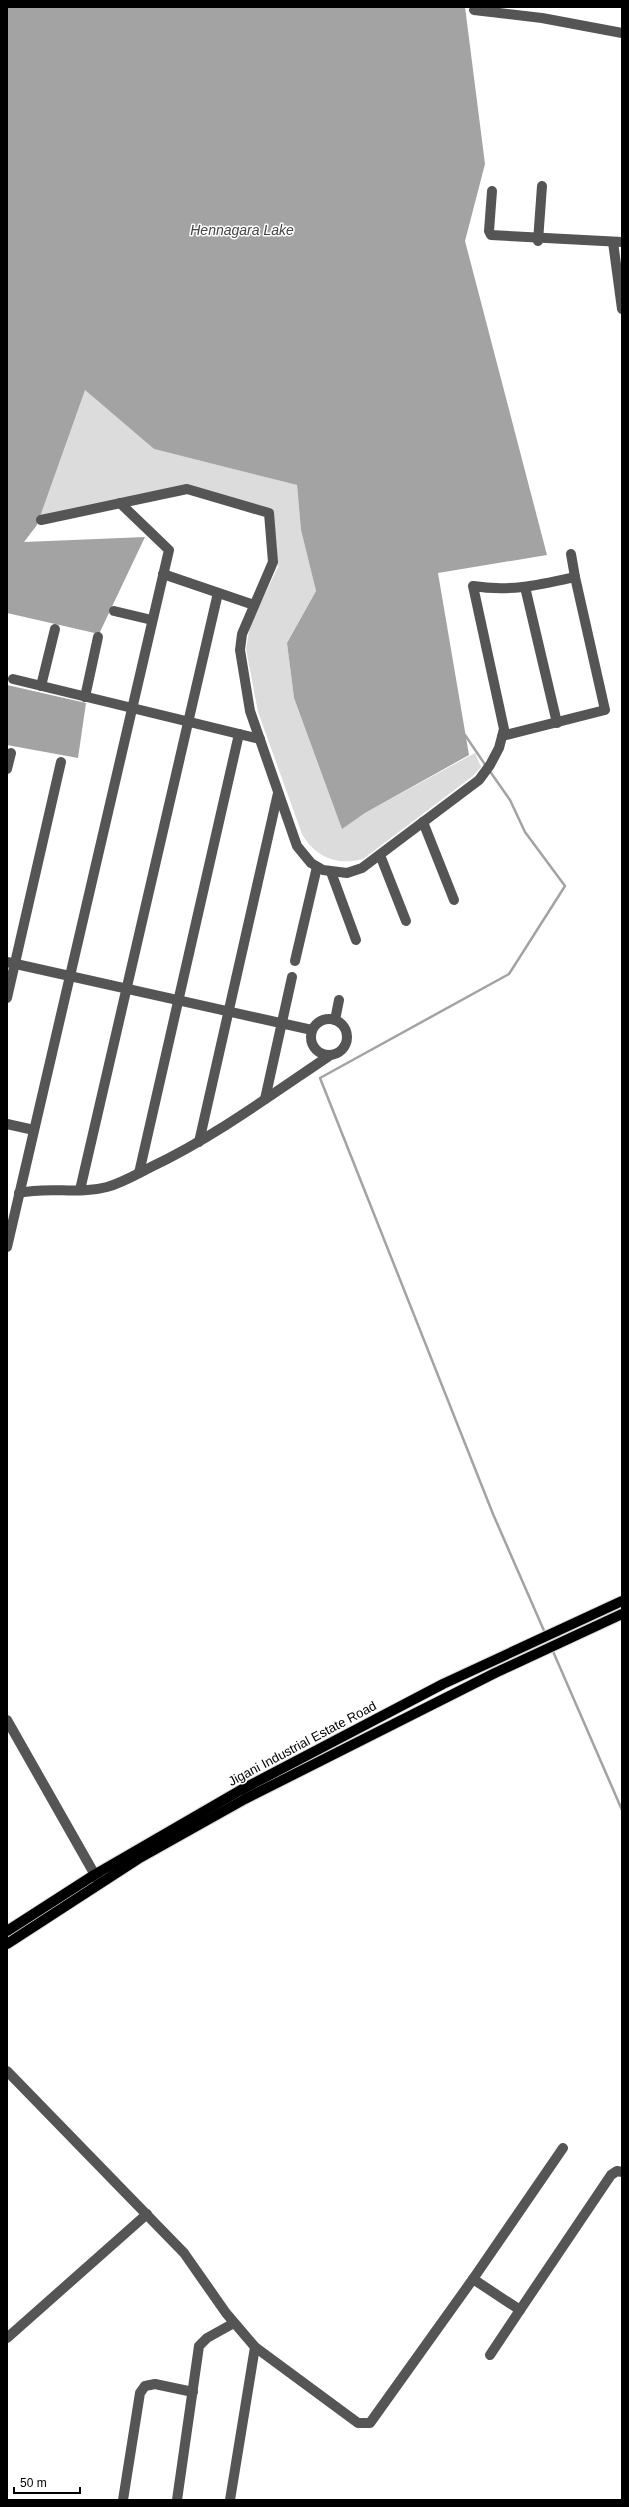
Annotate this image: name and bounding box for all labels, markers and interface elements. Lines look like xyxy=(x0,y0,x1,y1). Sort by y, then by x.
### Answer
water label: Hennagara Lake xyxy=(190,222,294,238)
street label: Jigani Industrial Estate Road xyxy=(226,1698,379,1789)
scale bar xyxy=(14,2469,80,2495)
text: 50 m xyxy=(20,2476,47,2490)

